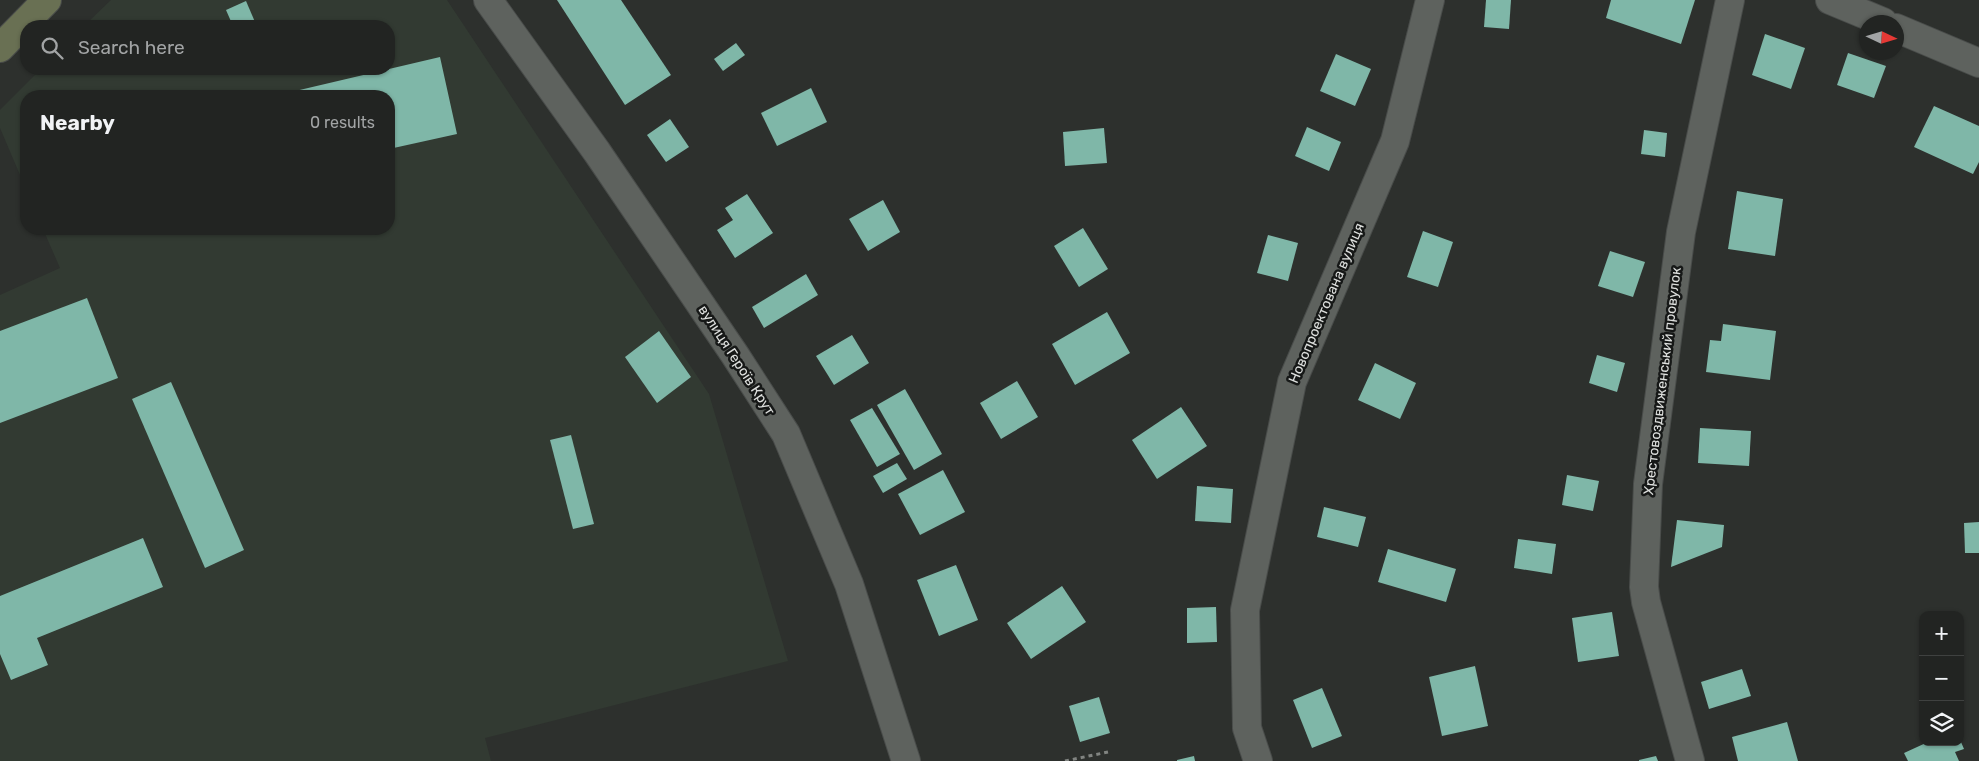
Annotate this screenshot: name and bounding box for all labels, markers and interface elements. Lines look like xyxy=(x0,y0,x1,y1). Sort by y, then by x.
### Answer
north arrow xyxy=(1859,15,1904,60)
search box xyxy=(20,20,395,75)
icon: search xyxy=(38,34,66,62)
text: Search here xyxy=(78,36,185,59)
text: Nearby xyxy=(40,110,115,135)
text: 0 results xyxy=(310,113,375,132)
street label: Новопроектована вулиця xyxy=(1285,221,1368,386)
street label: Хрестовоздвиженський провулок xyxy=(1640,266,1685,496)
street label: вулиця Героїв Крут xyxy=(695,302,779,418)
map controls xyxy=(1919,611,1964,746)
button: + xyxy=(1919,611,1964,656)
button: − xyxy=(1919,656,1964,701)
button: layers xyxy=(1919,701,1964,746)

